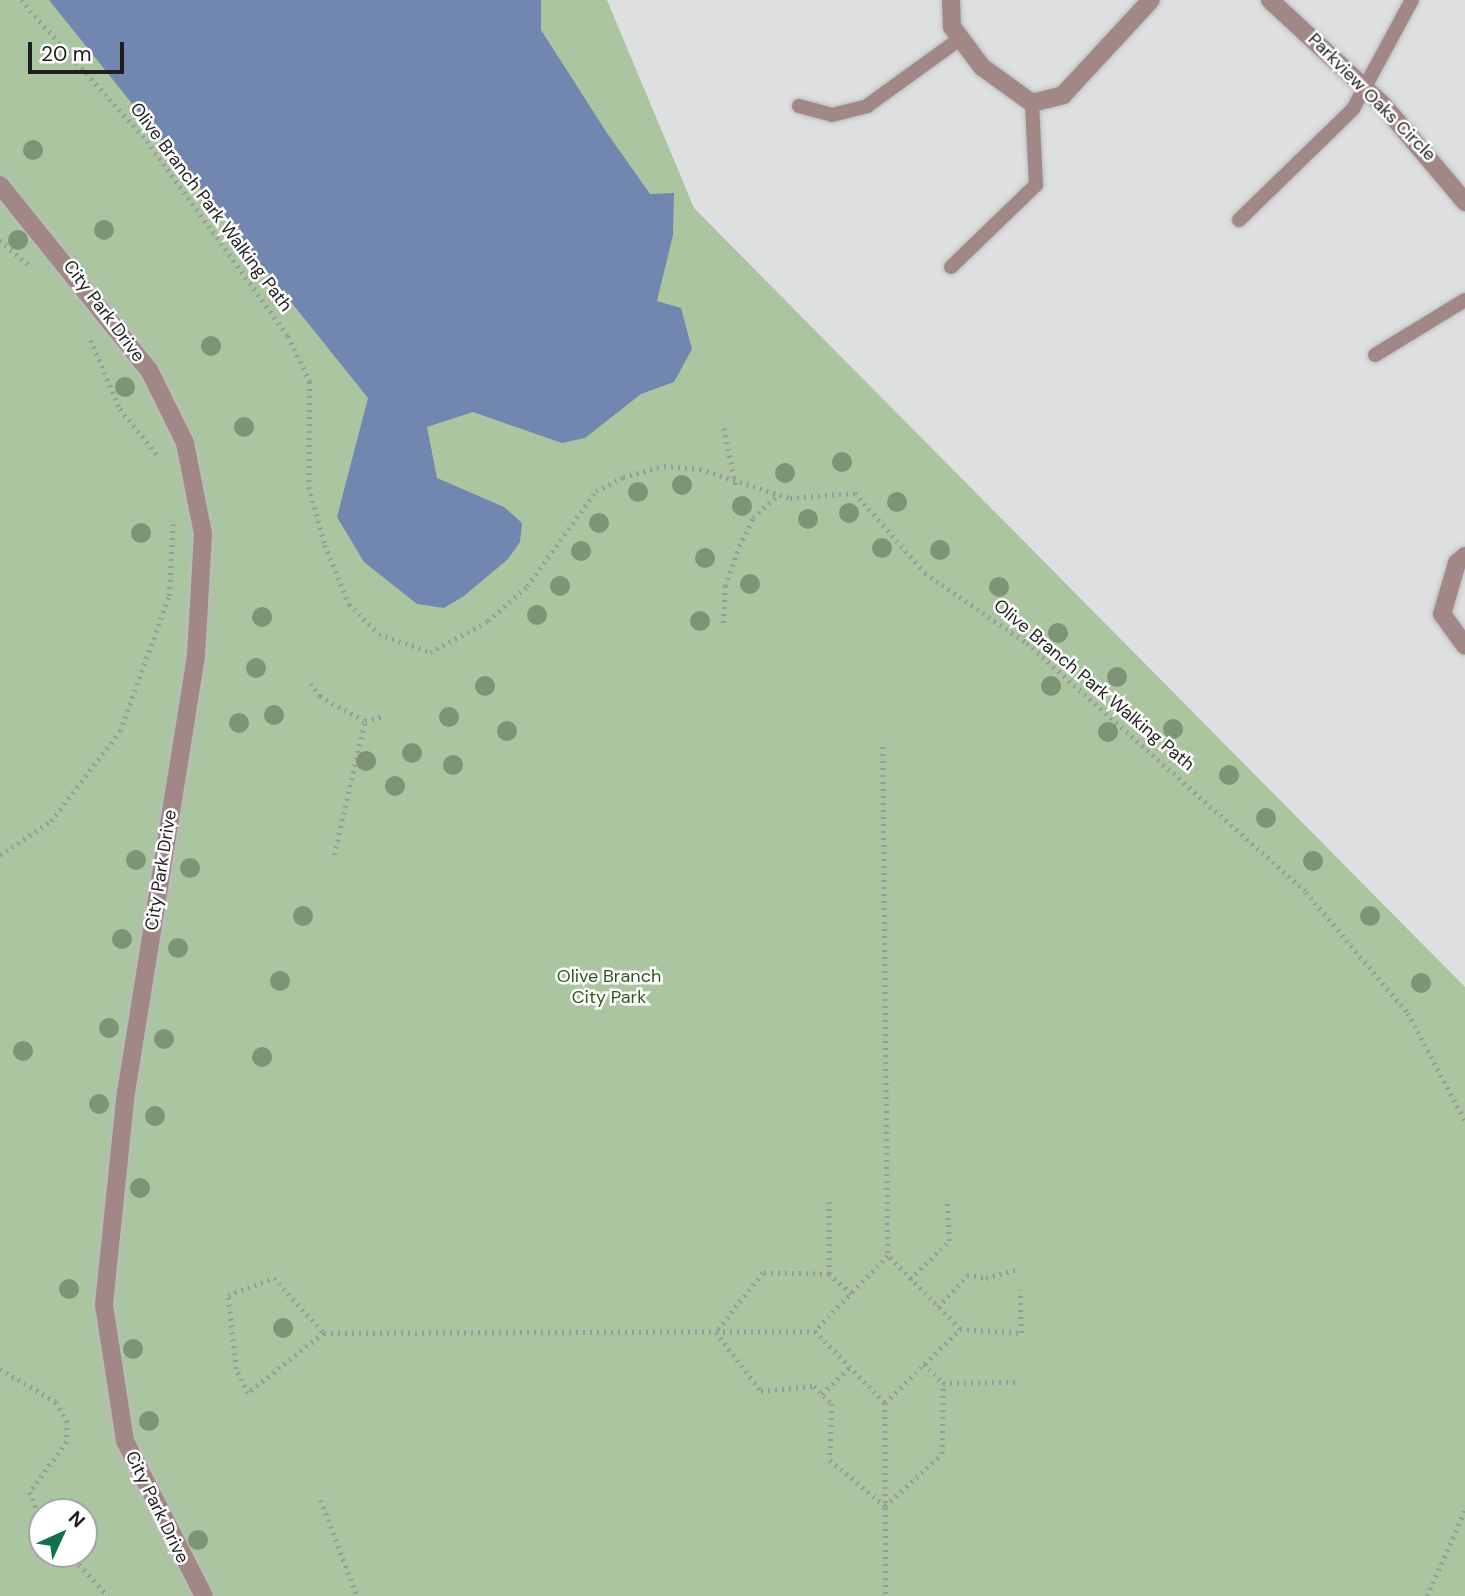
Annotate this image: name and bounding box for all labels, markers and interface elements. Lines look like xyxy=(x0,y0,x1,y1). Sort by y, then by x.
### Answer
scale bar xyxy=(32,28,128,72)
street label: Parkview Oaks Circle xyxy=(1304,29,1440,165)
text: 20 m xyxy=(41,40,92,68)
street label: Olive Branch Park Walking Path xyxy=(125,98,297,316)
street label: City Park Drive xyxy=(59,256,149,366)
street label: Olive Branch Park Walking Path xyxy=(989,595,1199,775)
street label: City Park Drive xyxy=(141,808,181,932)
park label: Olive Branch City Park xyxy=(557,966,661,1009)
street label: City Park Drive xyxy=(121,1447,193,1567)
north arrow xyxy=(28,1498,98,1568)
text: N xyxy=(63,1505,91,1533)

